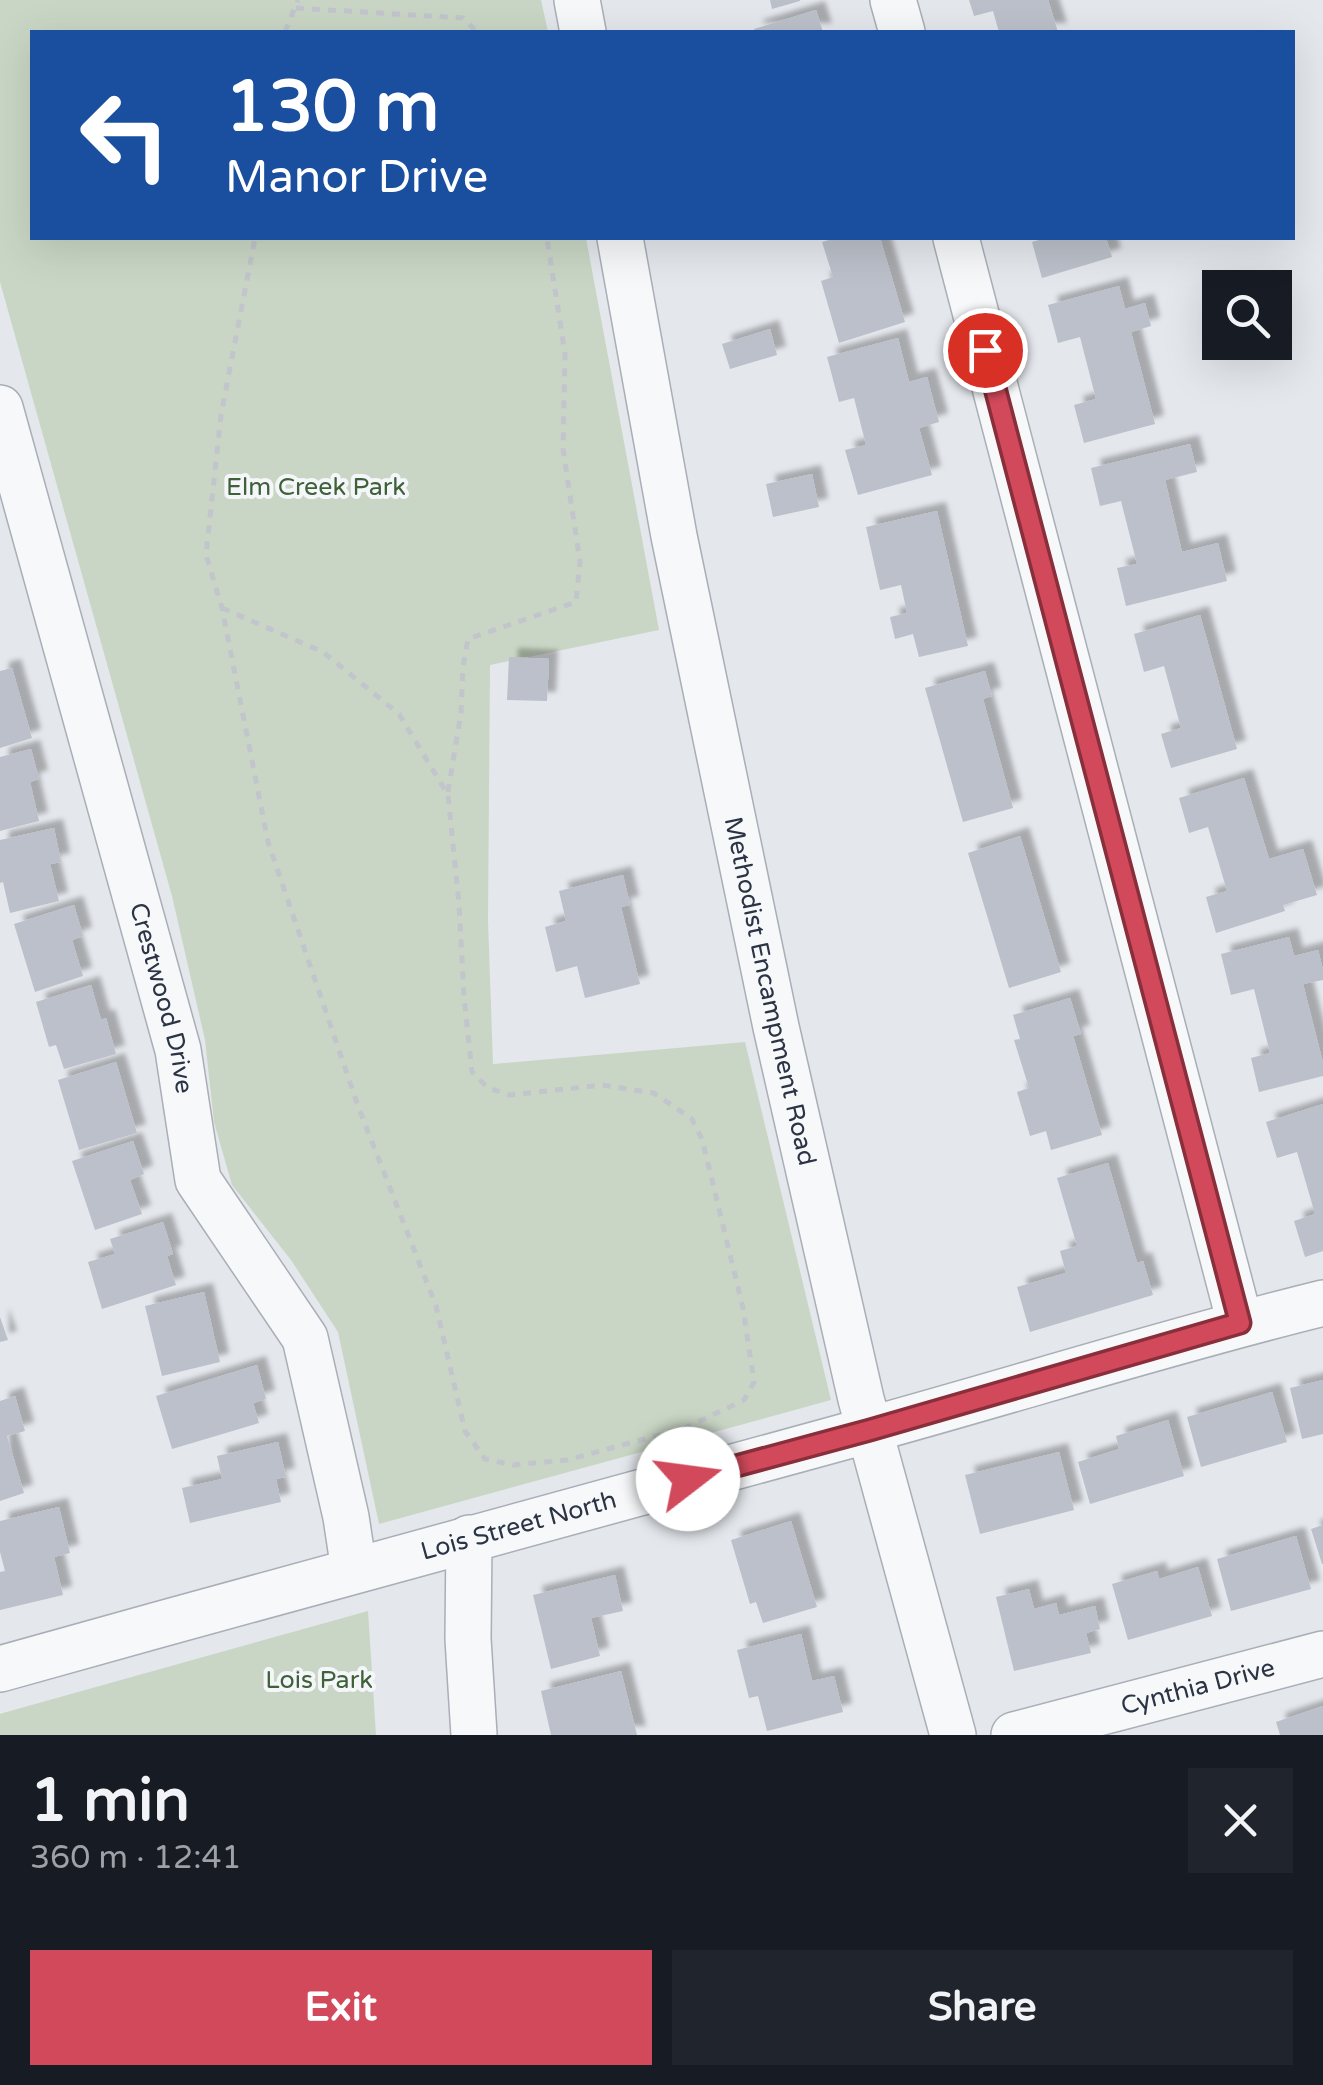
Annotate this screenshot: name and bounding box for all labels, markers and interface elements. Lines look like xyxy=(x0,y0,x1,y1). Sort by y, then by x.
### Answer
text: 130 m xyxy=(225,66,439,150)
icon: left xyxy=(60,70,190,200)
text: Manor Drive xyxy=(225,151,488,205)
map controls xyxy=(1202,270,1292,360)
button: search xyxy=(1202,270,1292,360)
pin xyxy=(943,308,1028,393)
icon: arrive xyxy=(958,323,1013,378)
park label: Elm Creek Park xyxy=(226,472,406,502)
street label: Methodist Encampment Road xyxy=(718,814,822,1168)
street label: Crestwood Drive xyxy=(123,899,199,1095)
position arrow xyxy=(636,1427,740,1531)
street label: Lois Street North xyxy=(417,1485,620,1567)
street label: Cynthia Drive xyxy=(1118,1652,1278,1721)
park label: Lois Park xyxy=(265,1665,373,1695)
text: 1 min xyxy=(30,1765,190,1837)
button: close xyxy=(1188,1768,1293,1873)
text: 360 m · 12:41 xyxy=(30,1839,242,1877)
button: Exit xyxy=(30,1950,652,2065)
button: Share xyxy=(672,1950,1293,2065)

